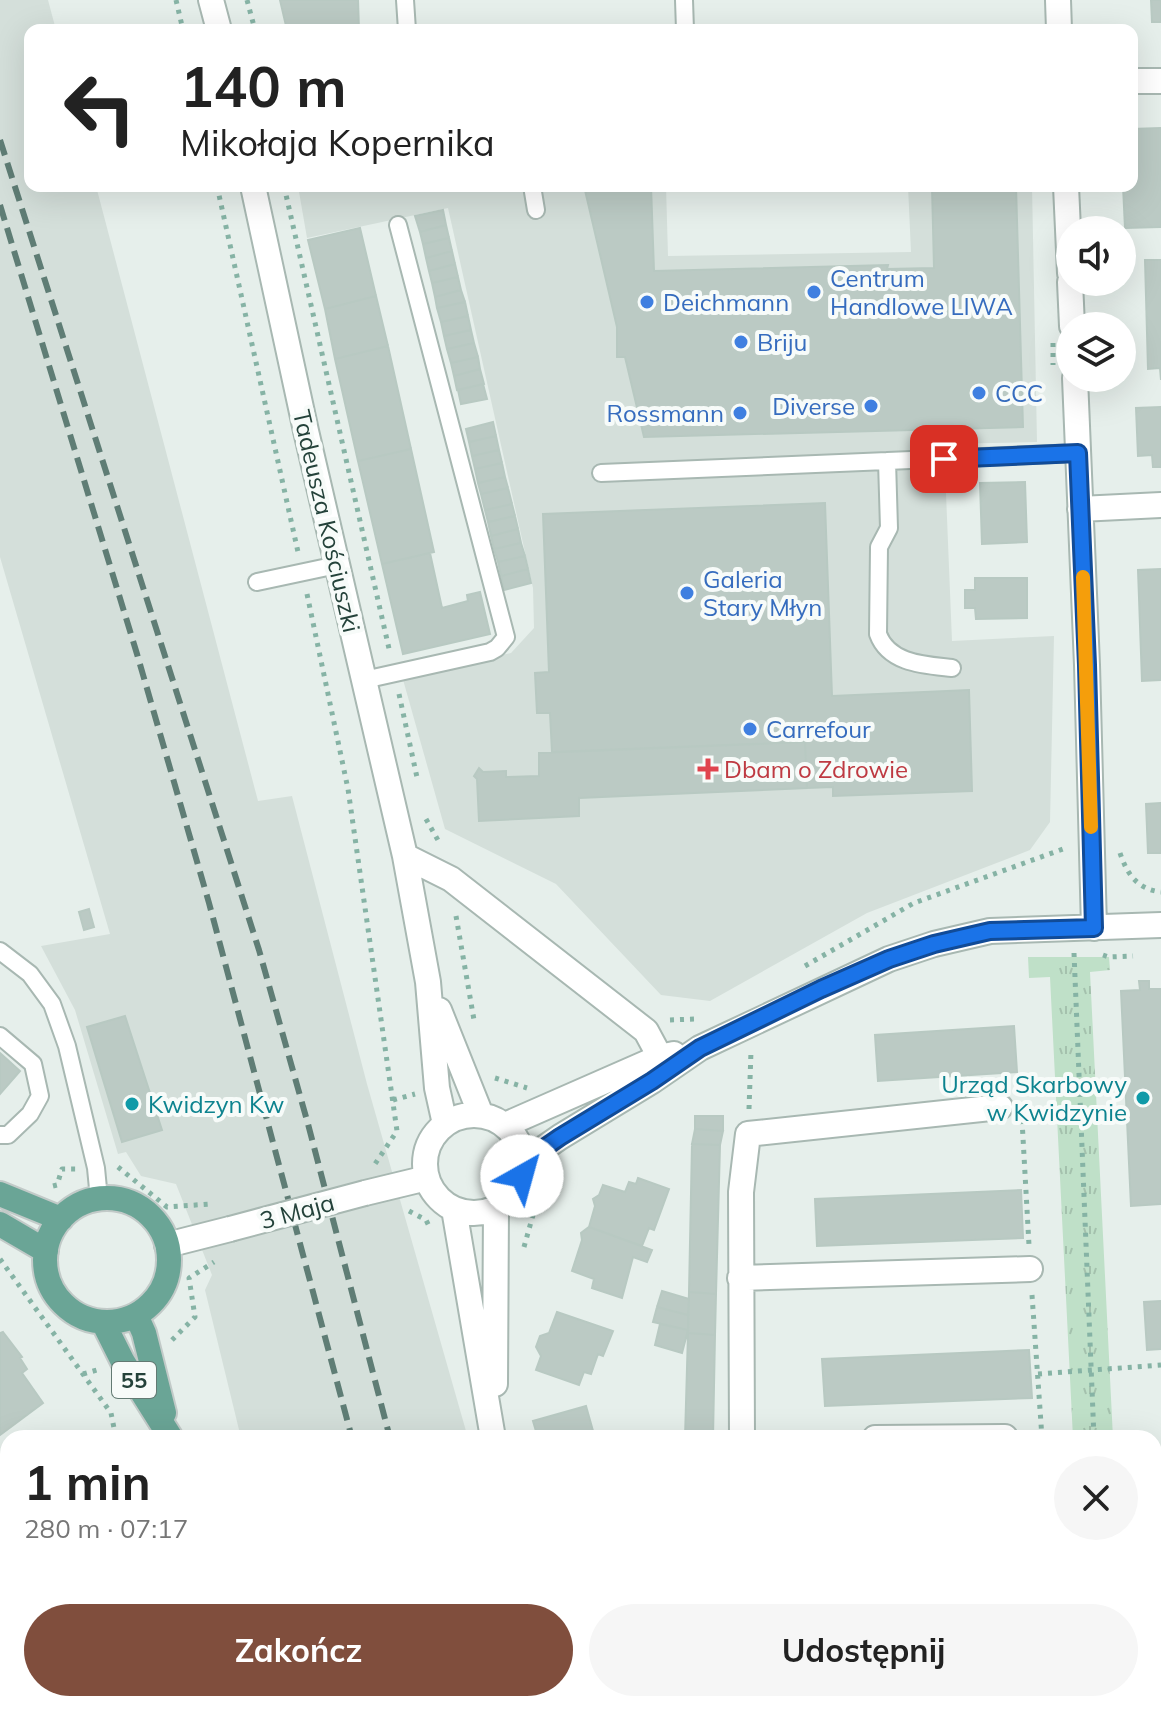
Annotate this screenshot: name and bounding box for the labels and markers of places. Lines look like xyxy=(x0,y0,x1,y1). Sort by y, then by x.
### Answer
place label: Centrum Handlowe LIWA xyxy=(830,263,1013,321)
marker: Centrum Handlowe LIWA xyxy=(805,283,823,301)
place label: Deichmann xyxy=(663,287,789,317)
marker: Deichmann xyxy=(638,293,656,311)
place label: Briju xyxy=(757,327,807,357)
marker: Briju xyxy=(732,333,750,351)
place label: CCC xyxy=(995,378,1043,408)
marker: CCC xyxy=(970,384,988,402)
place label: Diverse xyxy=(772,391,855,421)
marker: Diverse xyxy=(862,397,880,415)
place label: Rossmann xyxy=(607,398,724,428)
marker: Rossmann xyxy=(731,404,749,422)
pin xyxy=(910,425,978,493)
place label: Galeria Stary Młyn xyxy=(703,564,822,622)
marker: Galeria Stary Młyn xyxy=(678,584,696,602)
place label: Carrefour xyxy=(766,714,871,744)
marker: Carrefour xyxy=(741,720,759,738)
place label: Dbam o Zdrowie xyxy=(724,754,908,784)
marker: Dbam o Zdrowie xyxy=(699,760,717,778)
place label: Urząd Skarbowy w Kwidzynie xyxy=(941,1069,1127,1127)
place label: Kwidzyn Kw xyxy=(148,1089,284,1119)
marker: Urząd Skarbowy w Kwidzynie xyxy=(1134,1089,1152,1107)
marker: Kwidzyn Kw xyxy=(123,1095,141,1113)

